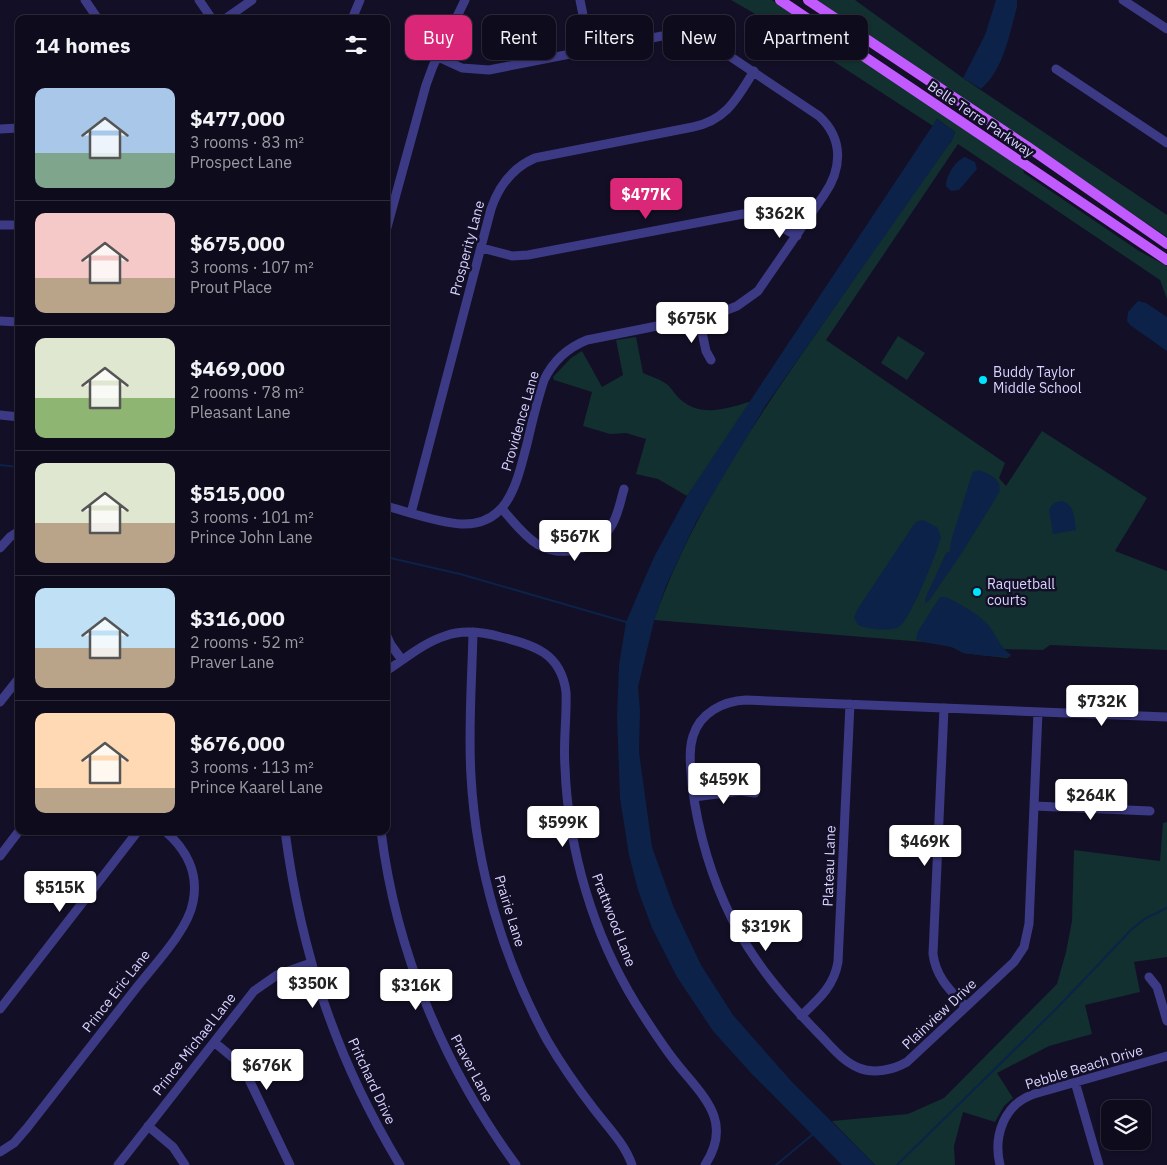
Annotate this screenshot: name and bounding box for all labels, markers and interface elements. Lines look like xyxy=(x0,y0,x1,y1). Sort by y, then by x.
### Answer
chip: Buy xyxy=(405,15,472,60)
chip: Rent xyxy=(482,15,556,60)
chip: Filters xyxy=(566,15,653,60)
chip: New xyxy=(663,15,735,60)
chip: Apartment xyxy=(745,15,868,60)
text: 14 homes xyxy=(35,31,131,59)
icon: filters xyxy=(342,31,370,59)
street label: Belle Terre Parkway xyxy=(924,77,1038,161)
text: $477,000 xyxy=(190,104,285,132)
icon: home xyxy=(75,108,135,168)
text: 3 rooms · 83 m² xyxy=(190,132,304,152)
text: Prospect Lane xyxy=(190,152,292,172)
pin: $477K xyxy=(611,178,681,220)
text: $477K xyxy=(621,184,671,204)
pin: $362K xyxy=(745,196,815,239)
street label: Prosperity Lane xyxy=(446,198,488,298)
text: $362K xyxy=(755,203,805,223)
text: $675,000 xyxy=(190,229,285,257)
icon: home xyxy=(75,233,135,293)
text: 3 rooms · 107 m² xyxy=(190,257,314,277)
text: Prout Place xyxy=(190,277,272,297)
pin: $675K xyxy=(657,302,727,344)
text: $675K xyxy=(667,308,717,328)
text: $469,000 xyxy=(190,354,285,382)
icon: home xyxy=(75,358,135,418)
place label: Buddy Taylor Middle School xyxy=(993,363,1082,397)
street label: Providence Lane xyxy=(497,369,543,473)
marker: Buddy Taylor Middle School xyxy=(977,374,989,386)
text: 2 rooms · 78 m² xyxy=(190,382,304,402)
text: Pleasant Lane xyxy=(190,402,291,422)
text: $515,000 xyxy=(190,479,285,507)
icon: home xyxy=(75,483,135,543)
text: 3 rooms · 101 m² xyxy=(190,507,314,527)
pin: $567K xyxy=(540,520,610,562)
text: $567K xyxy=(550,526,600,546)
text: Prince John Lane xyxy=(190,527,313,547)
place label: Raquetball courts xyxy=(987,575,1055,609)
marker: Raquetball courts xyxy=(971,586,983,598)
text: $316,000 xyxy=(190,604,285,632)
icon: home xyxy=(75,608,135,668)
text: 2 rooms · 52 m² xyxy=(190,632,304,652)
text: Praver Lane xyxy=(190,652,274,672)
pin: $732K xyxy=(1067,684,1137,727)
text: $732K xyxy=(1077,691,1127,711)
text: $676,000 xyxy=(190,729,285,757)
icon: home xyxy=(75,733,135,793)
text: 3 rooms · 113 m² xyxy=(190,757,314,777)
pin: $459K xyxy=(689,762,759,805)
text: $459K xyxy=(699,769,749,789)
text: Prince Kaarel Lane xyxy=(190,777,323,797)
pin: $264K xyxy=(1056,778,1126,821)
text: $264K xyxy=(1066,785,1116,805)
pin: $599K xyxy=(528,806,598,848)
text: $599K xyxy=(538,812,588,832)
pin: $469K xyxy=(890,824,960,867)
street label: Plateau Lane xyxy=(819,825,839,907)
text: $469K xyxy=(900,831,950,851)
pin: $515K xyxy=(25,870,95,913)
street label: Prattwood Lane xyxy=(588,871,640,969)
street label: Prairie Lane xyxy=(491,873,530,949)
text: $515K xyxy=(35,877,85,897)
pin: $319K xyxy=(731,910,801,952)
text: $319K xyxy=(741,916,791,936)
street label: Prince Eric Lane xyxy=(78,946,154,1036)
pin: $350K xyxy=(278,966,348,1009)
pin: $316K xyxy=(381,968,451,1011)
text: $350K xyxy=(288,973,338,993)
text: $316K xyxy=(391,975,441,995)
street label: Plainview Drive xyxy=(898,975,980,1053)
street label: Prince Michael Lane xyxy=(148,989,240,1099)
street label: Praver Lane xyxy=(447,1031,497,1105)
street label: Pritchard Drive xyxy=(344,1035,400,1127)
street label: Pebble Beach Drive xyxy=(1023,1040,1145,1093)
pin: $676K xyxy=(232,1048,302,1091)
text: $676K xyxy=(242,1055,292,1075)
map controls xyxy=(1101,1100,1151,1150)
button: layers xyxy=(1101,1100,1151,1150)

